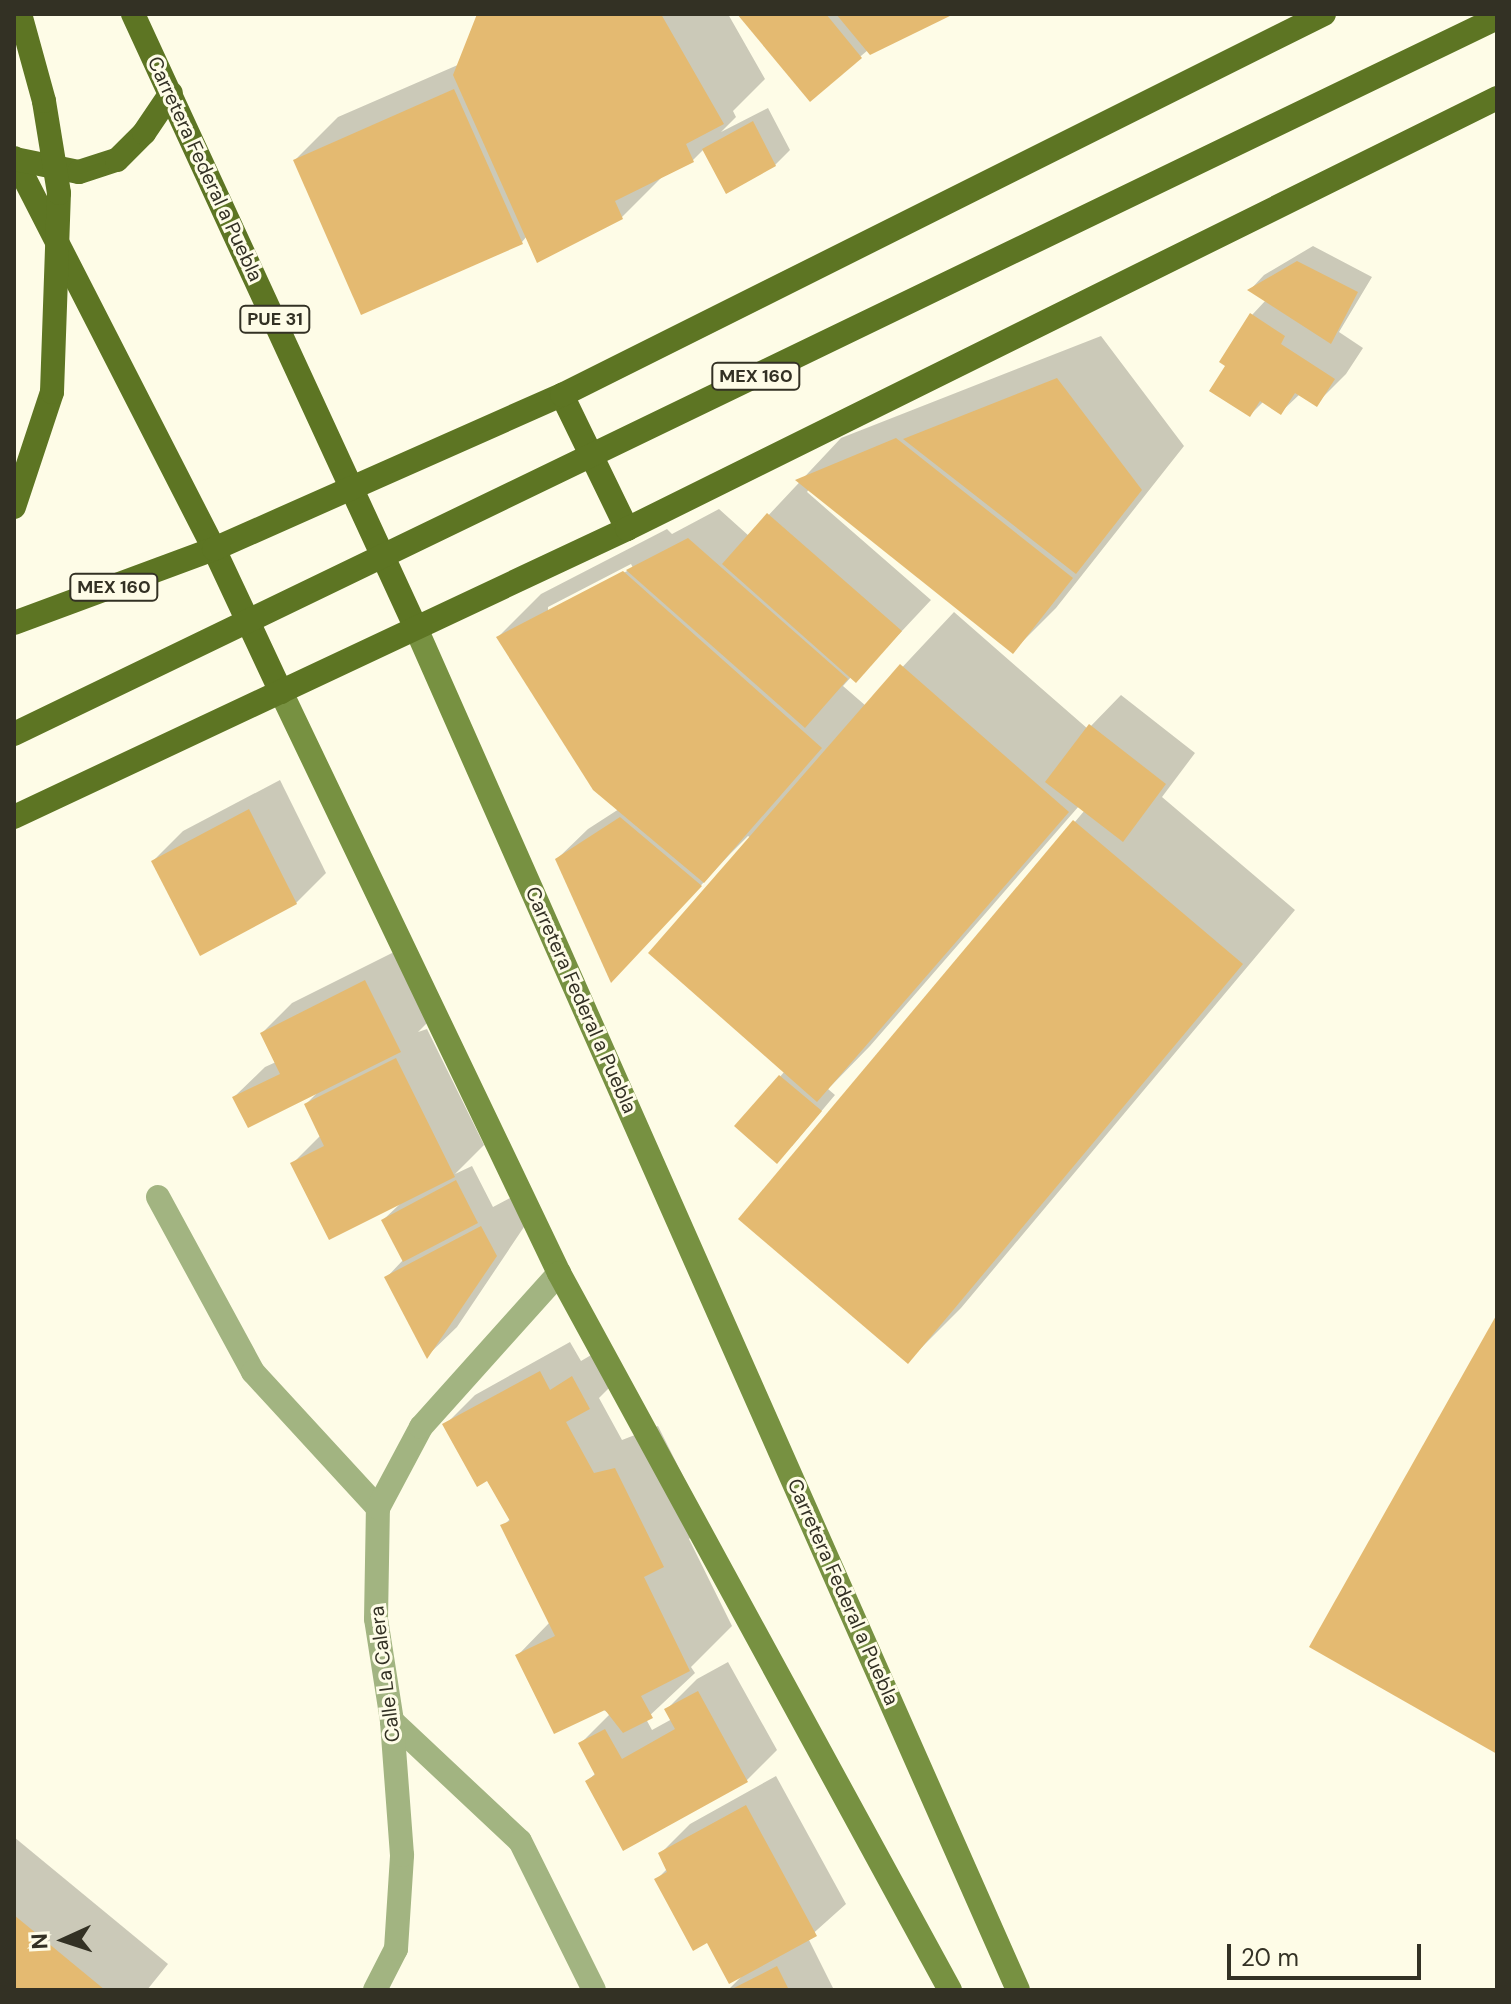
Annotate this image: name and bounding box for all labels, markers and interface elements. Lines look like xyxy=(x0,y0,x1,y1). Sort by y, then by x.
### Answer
street label: Carretera Federal a Puebla xyxy=(142,53,268,285)
road number: PUE 31 xyxy=(239,305,311,333)
road number: MEX 160 xyxy=(710,362,802,390)
road number: MEX 160 xyxy=(68,573,160,601)
street label: Carretera Federal a Puebla xyxy=(520,883,642,1117)
street label: Carretera Federal a Puebla xyxy=(782,1475,904,1709)
street label: Calle La Calera xyxy=(365,1605,405,1743)
north arrow xyxy=(24,1900,104,1980)
scale bar xyxy=(1231,1928,1425,1978)
text: N xyxy=(25,1933,54,1950)
text: 20 m xyxy=(1241,1942,1299,1973)

